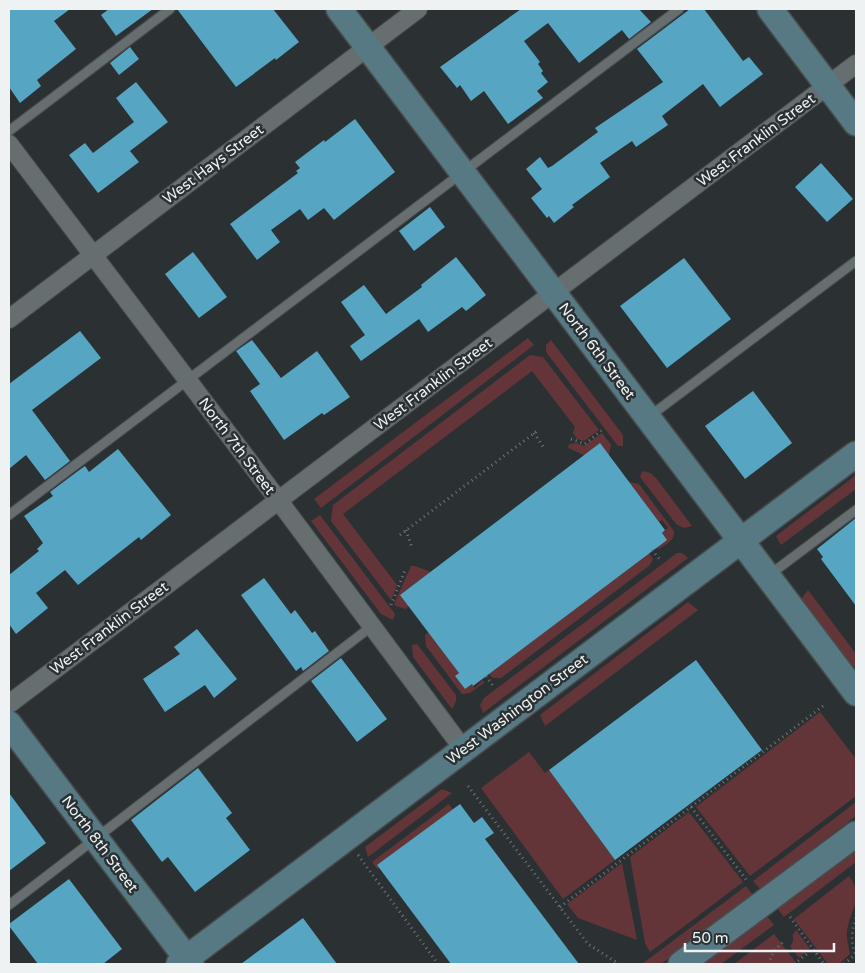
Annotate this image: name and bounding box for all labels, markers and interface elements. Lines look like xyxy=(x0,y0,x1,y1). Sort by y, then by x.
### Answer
street label: West Franklin Street xyxy=(693,90,819,190)
street label: West Hays Street xyxy=(159,120,267,208)
street label: North 6th Street xyxy=(555,299,639,403)
street label: West Franklin Street xyxy=(370,334,496,434)
street label: North 7th Street xyxy=(195,394,279,498)
street label: West Franklin Street xyxy=(46,578,172,678)
street label: West Washington Street xyxy=(443,650,591,768)
street label: North 8th Street xyxy=(58,792,142,896)
scale bar xyxy=(685,920,834,952)
text: 50 m xyxy=(692,929,729,947)

